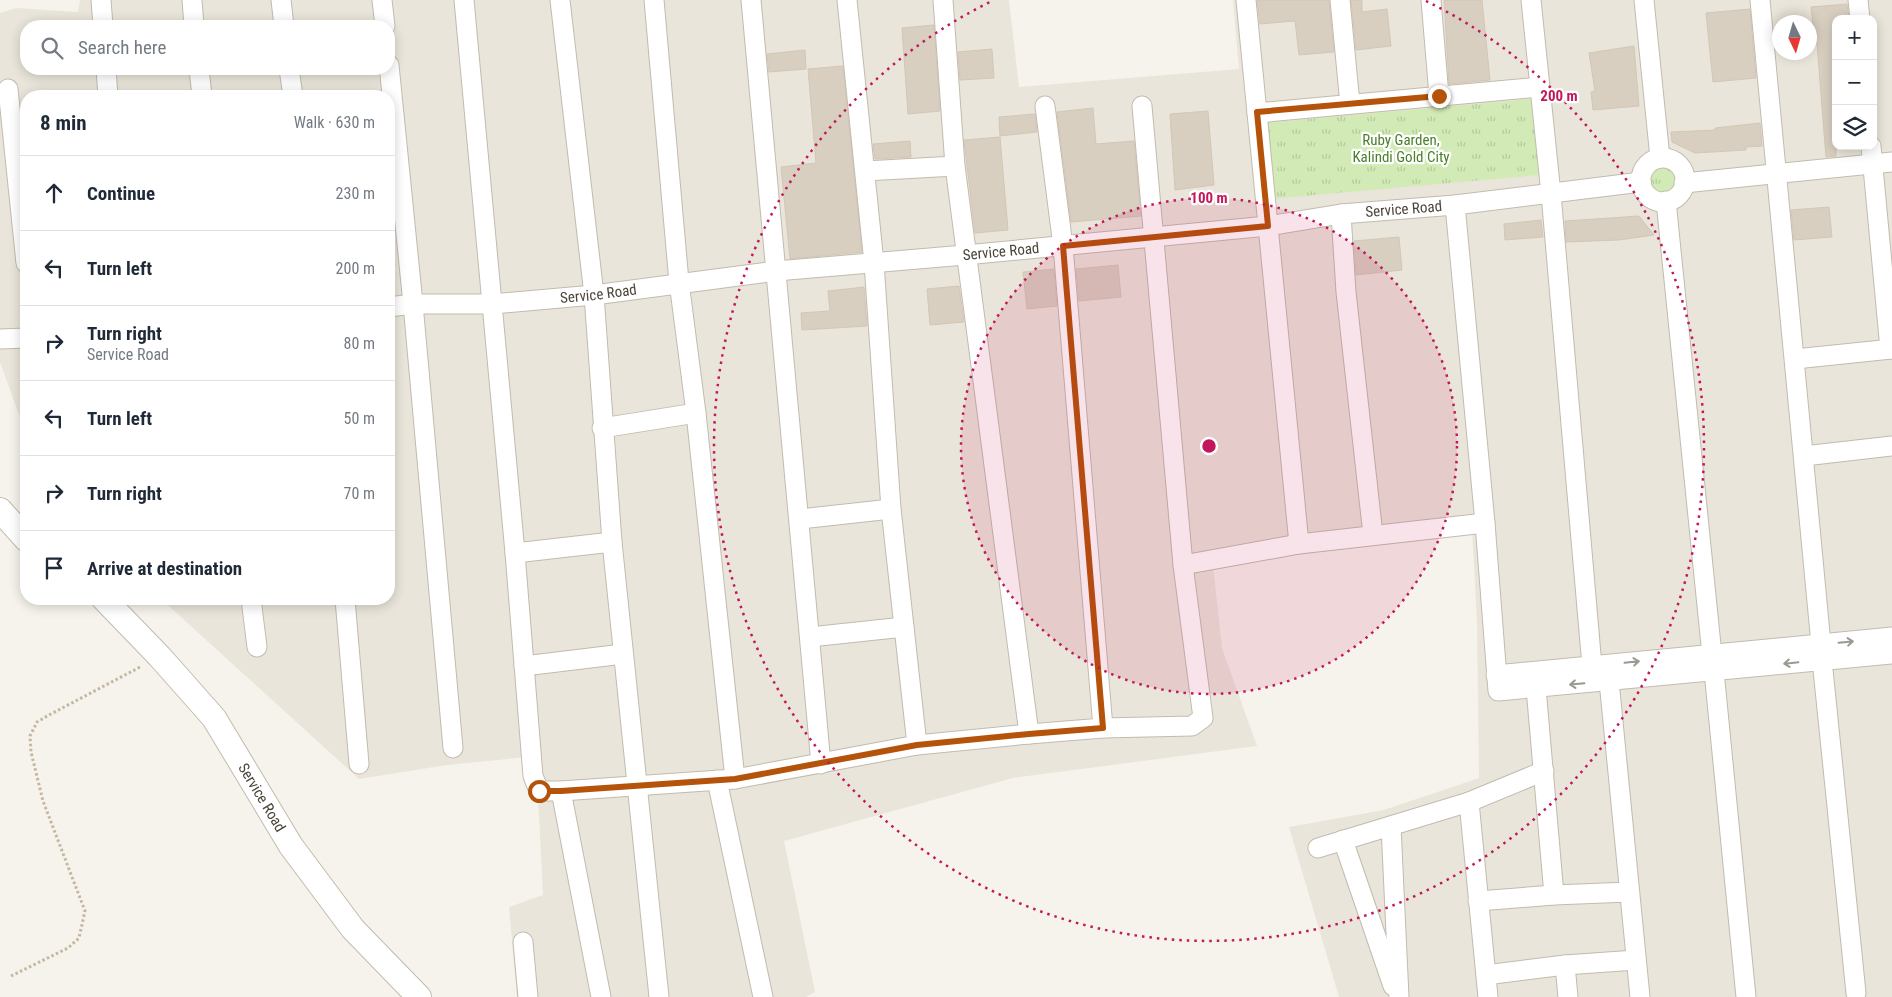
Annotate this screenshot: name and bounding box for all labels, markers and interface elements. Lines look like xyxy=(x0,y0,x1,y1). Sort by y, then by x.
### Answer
north arrow xyxy=(1772,15,1817,60)
map controls xyxy=(1832,15,1877,150)
button: + xyxy=(1832,15,1877,60)
search box xyxy=(20,20,395,75)
icon: search xyxy=(38,34,66,62)
text: Search here xyxy=(78,36,166,59)
button: − xyxy=(1832,60,1877,105)
route end xyxy=(1428,85,1451,108)
text: 200 m xyxy=(1540,87,1578,105)
button: layers xyxy=(1832,105,1877,150)
text: 8 min xyxy=(40,111,87,135)
text: Walk · 630 m xyxy=(294,113,375,132)
park label: Ruby Garden, Kalindi Gold City xyxy=(1352,131,1450,166)
icon: ahead xyxy=(40,179,68,207)
text: Continue xyxy=(87,182,155,205)
text: 230 m xyxy=(336,184,375,203)
text: 100 m xyxy=(1190,189,1228,207)
street label: Service Road xyxy=(1365,197,1443,221)
street label: Service Road xyxy=(962,239,1040,264)
icon: left xyxy=(40,254,68,282)
text: Turn left xyxy=(87,257,152,280)
text: 200 m xyxy=(336,259,375,278)
street label: Service Road xyxy=(559,280,638,307)
text: Turn right xyxy=(87,322,162,345)
icon: right xyxy=(40,329,68,357)
text: 80 m xyxy=(343,334,375,353)
text: Service Road xyxy=(87,345,169,364)
icon: left xyxy=(40,404,68,432)
text: Turn left xyxy=(87,407,152,430)
text: 50 m xyxy=(343,409,375,428)
centre of rings xyxy=(1200,437,1218,455)
icon: right xyxy=(40,479,68,507)
text: Turn right xyxy=(87,482,162,505)
text: 70 m xyxy=(343,484,375,503)
icon: arrive xyxy=(40,554,68,582)
text: Arrive at destination xyxy=(87,557,242,580)
one-way arrow xyxy=(1838,637,1854,647)
one-way arrow xyxy=(1624,658,1640,667)
one-way arrow xyxy=(1784,659,1800,668)
one-way arrow xyxy=(1569,679,1585,689)
street label: Service Road xyxy=(234,760,289,835)
route start xyxy=(528,780,551,803)

